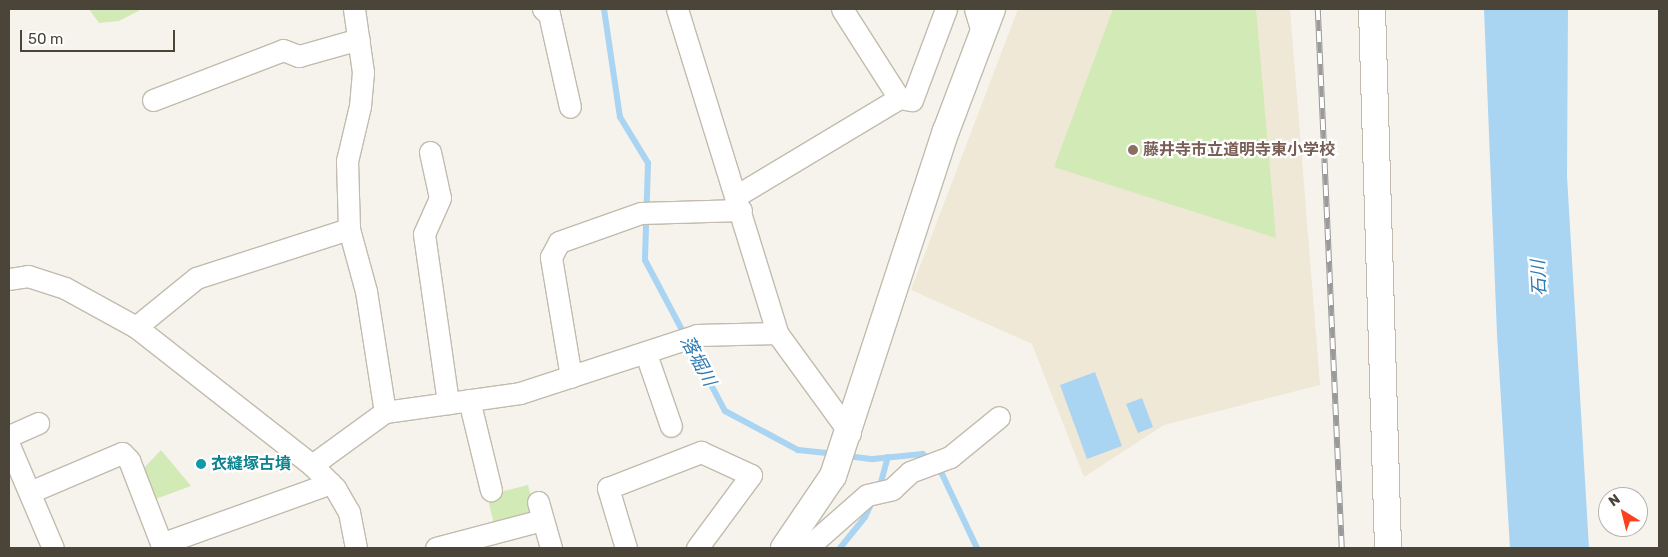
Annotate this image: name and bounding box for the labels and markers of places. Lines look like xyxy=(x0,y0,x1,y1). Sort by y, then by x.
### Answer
place label: 藤井寺市立道明寺東小学校 xyxy=(1143,140,1335,160)
marker: 藤井寺市立道明寺東小学校 xyxy=(1127,144,1139,156)
place label: 衣縫塚古墳 xyxy=(211,454,291,474)
marker: 衣縫塚古墳 xyxy=(195,458,207,470)

